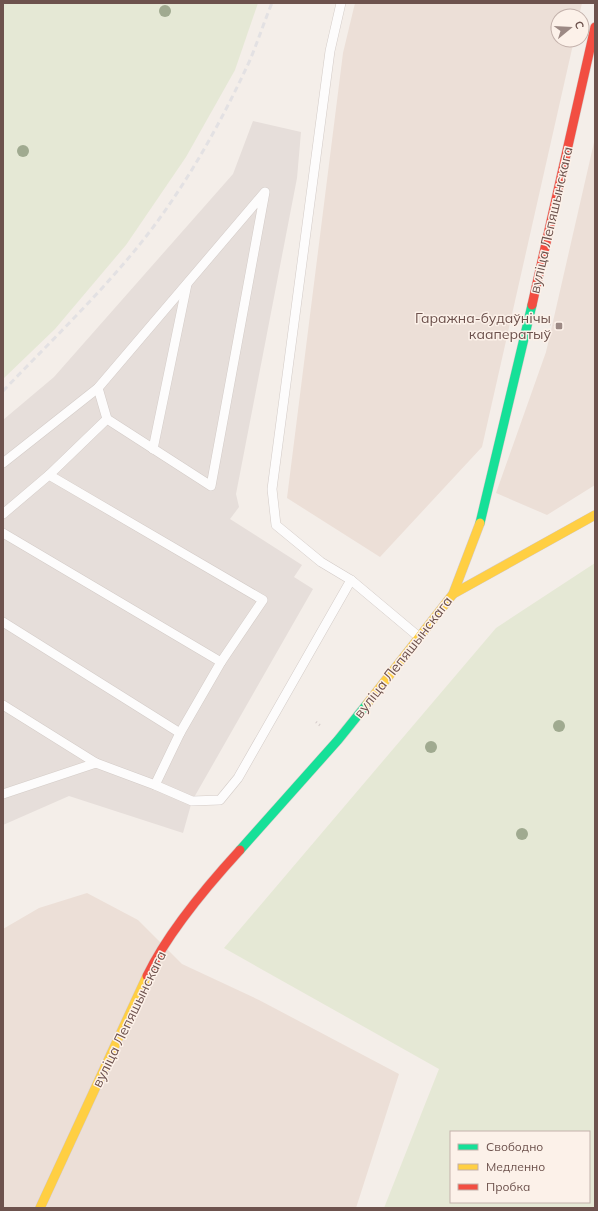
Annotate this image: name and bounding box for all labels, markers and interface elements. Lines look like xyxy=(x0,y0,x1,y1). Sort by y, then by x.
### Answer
north arrow xyxy=(550,8,590,48)
text: С xyxy=(572,19,587,31)
street label: вуліца Лепяшынскага xyxy=(525,145,577,295)
place label: Гаражна-будаўнічы кааператыў xyxy=(415,309,551,343)
marker: Гаражна-будаўнічы кааператыў xyxy=(554,321,564,331)
street label: вуліца Лепяшынскага xyxy=(350,592,456,722)
street label: вуліца Лепяшынскага xyxy=(88,948,170,1090)
legend xyxy=(450,1131,590,1203)
text: Свободно xyxy=(486,1139,543,1154)
text: Медленно xyxy=(486,1159,545,1174)
text: Пробка xyxy=(486,1179,530,1194)

